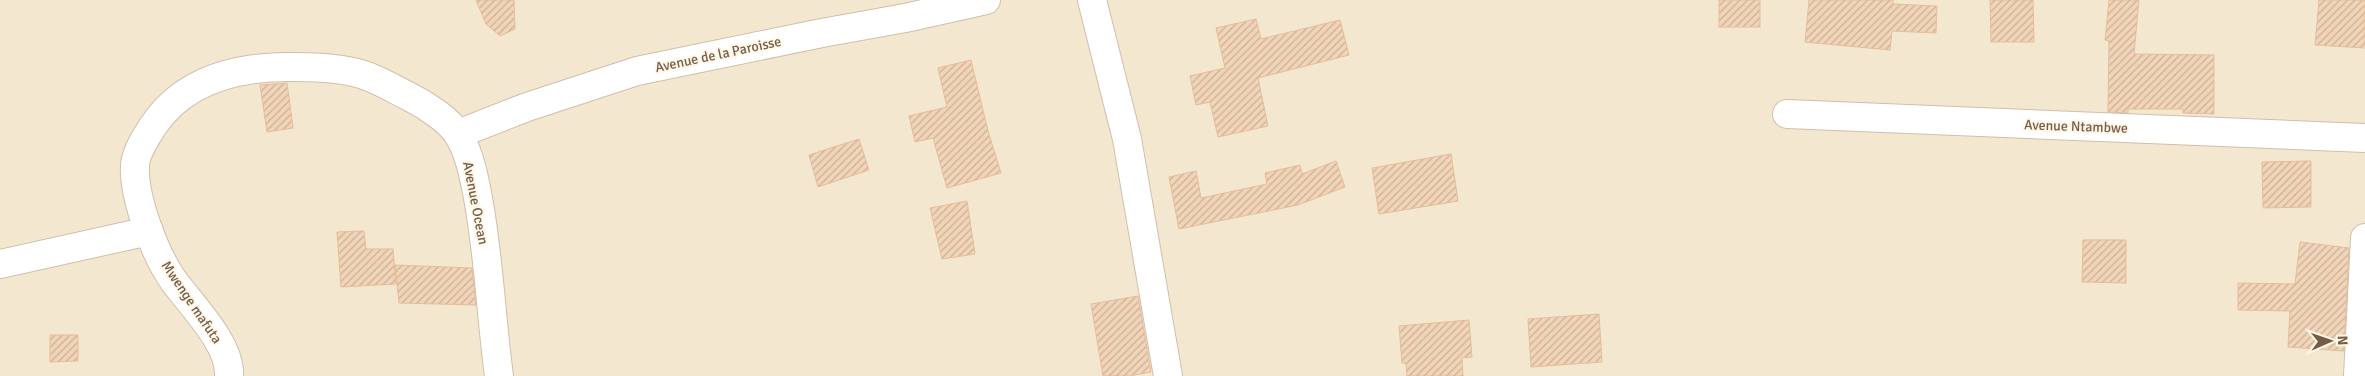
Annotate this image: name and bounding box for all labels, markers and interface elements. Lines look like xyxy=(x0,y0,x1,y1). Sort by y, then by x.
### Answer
street label: Avenue de la Paroisse xyxy=(653,33,783,76)
street label: Avenue Ntambwe xyxy=(2024,116,2128,137)
street label: Avenue Ocean xyxy=(459,160,492,246)
street label: Mwenge mafuta xyxy=(158,258,225,347)
north arrow xyxy=(2305,316,2355,366)
text: N xyxy=(2334,335,2351,346)

